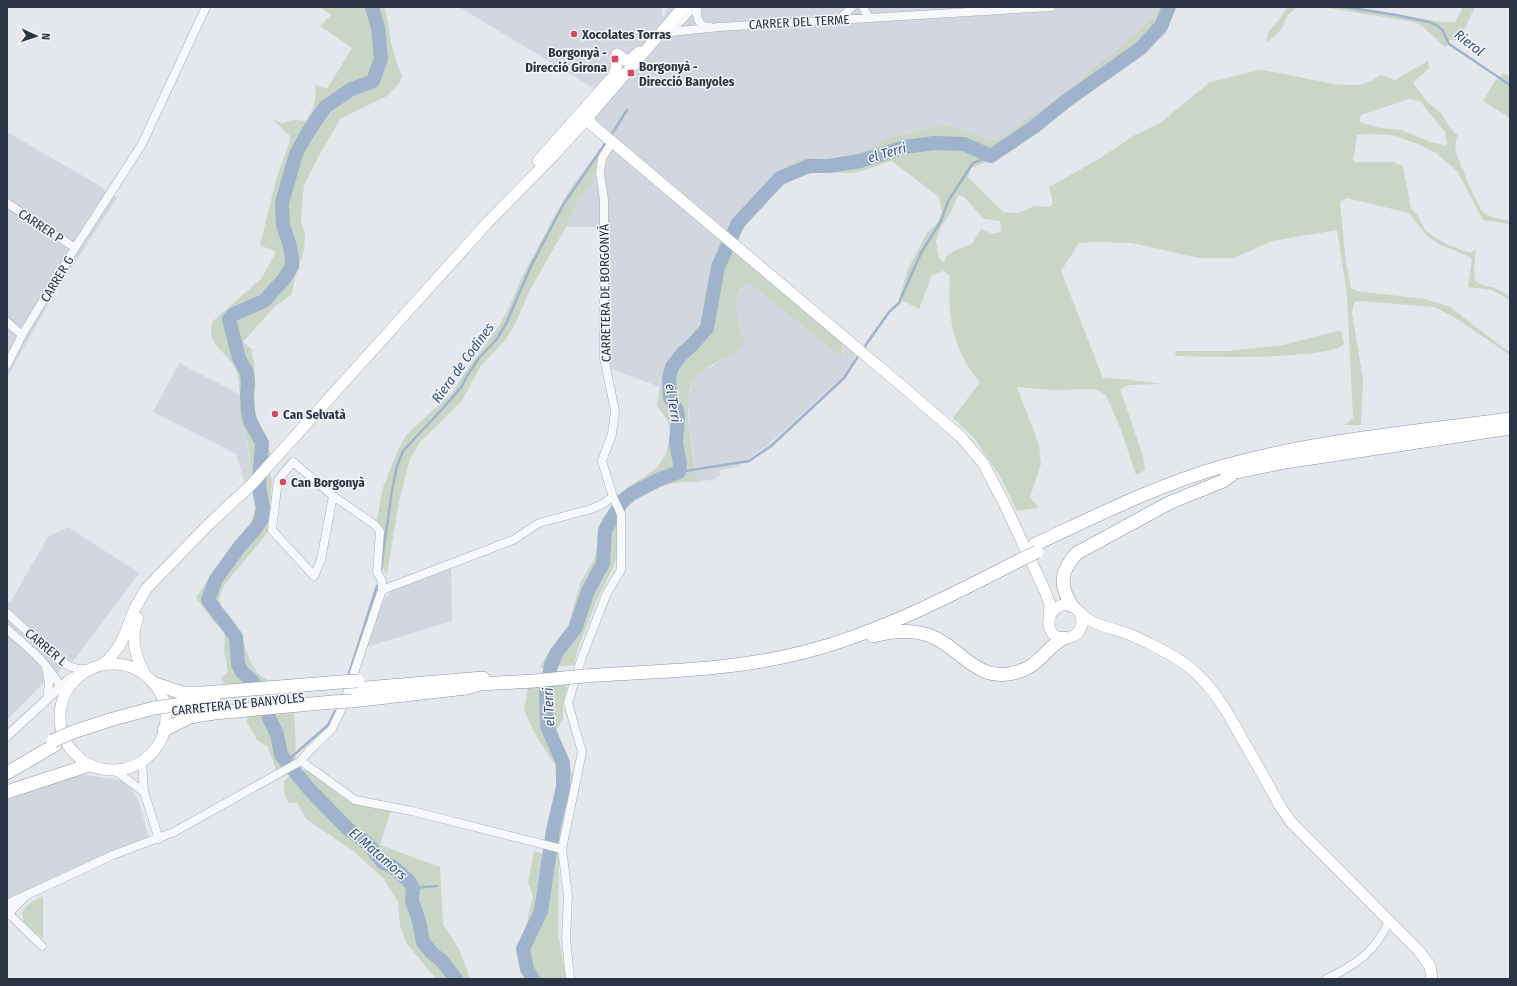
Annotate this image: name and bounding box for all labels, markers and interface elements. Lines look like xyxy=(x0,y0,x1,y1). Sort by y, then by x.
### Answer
street label: CARRER DEL TERME xyxy=(748,12,850,32)
north arrow xyxy=(16,16,56,56)
water label: Rierol xyxy=(1451,26,1488,60)
place label: Xocolates Torras xyxy=(581,27,671,42)
marker: Xocolates Torras xyxy=(569,29,579,39)
text: N xyxy=(39,33,52,40)
place label: Borgonyà - Direcció Girona xyxy=(525,45,608,75)
marker: Borgonyà - Direcció Girona xyxy=(610,54,620,64)
place label: Borgonyà - Direcció Banyoles xyxy=(639,59,735,89)
marker: Borgonyà - Direcció Banyoles xyxy=(626,68,636,78)
water label: el Terri xyxy=(866,139,909,167)
street label: CARRER P xyxy=(16,206,66,246)
street label: CARRETERA DE BORGONYÀ xyxy=(596,224,614,362)
street label: CARRER G xyxy=(37,253,77,305)
water label: Riera de Codines xyxy=(428,320,498,406)
water label: el Terri xyxy=(662,382,685,424)
place label: Can Selvatà xyxy=(283,407,346,422)
marker: Can Selvatà xyxy=(270,409,280,419)
place label: Can Borgonyà xyxy=(291,475,365,490)
marker: Can Borgonyà xyxy=(278,477,288,487)
street label: CARRER L xyxy=(22,625,70,669)
water label: el Terri xyxy=(539,687,559,727)
street label: CARRETERA DE BANYOLES xyxy=(171,690,305,718)
water label: El Matamors xyxy=(346,824,410,884)

